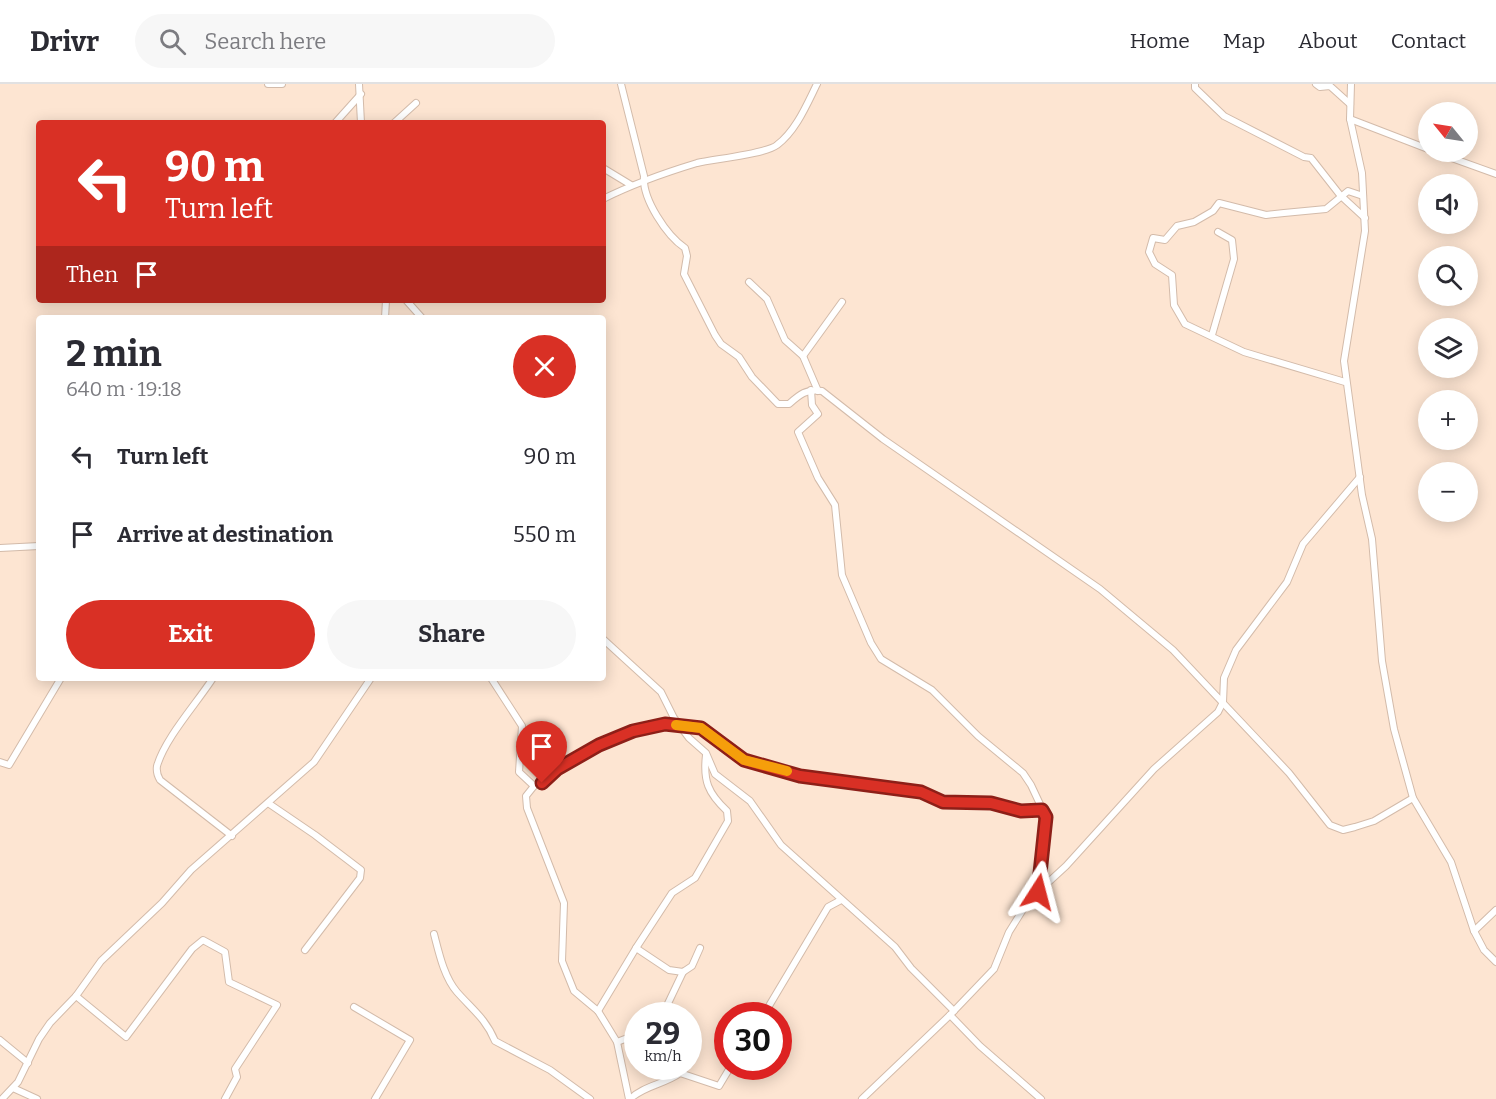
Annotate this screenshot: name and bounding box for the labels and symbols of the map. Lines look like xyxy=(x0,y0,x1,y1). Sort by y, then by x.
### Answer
north arrow xyxy=(1418,102,1478,162)
pin xyxy=(516,721,567,783)
position arrow xyxy=(1006,860,1070,924)
speed limit sign: 30 xyxy=(714,1002,792,1080)

